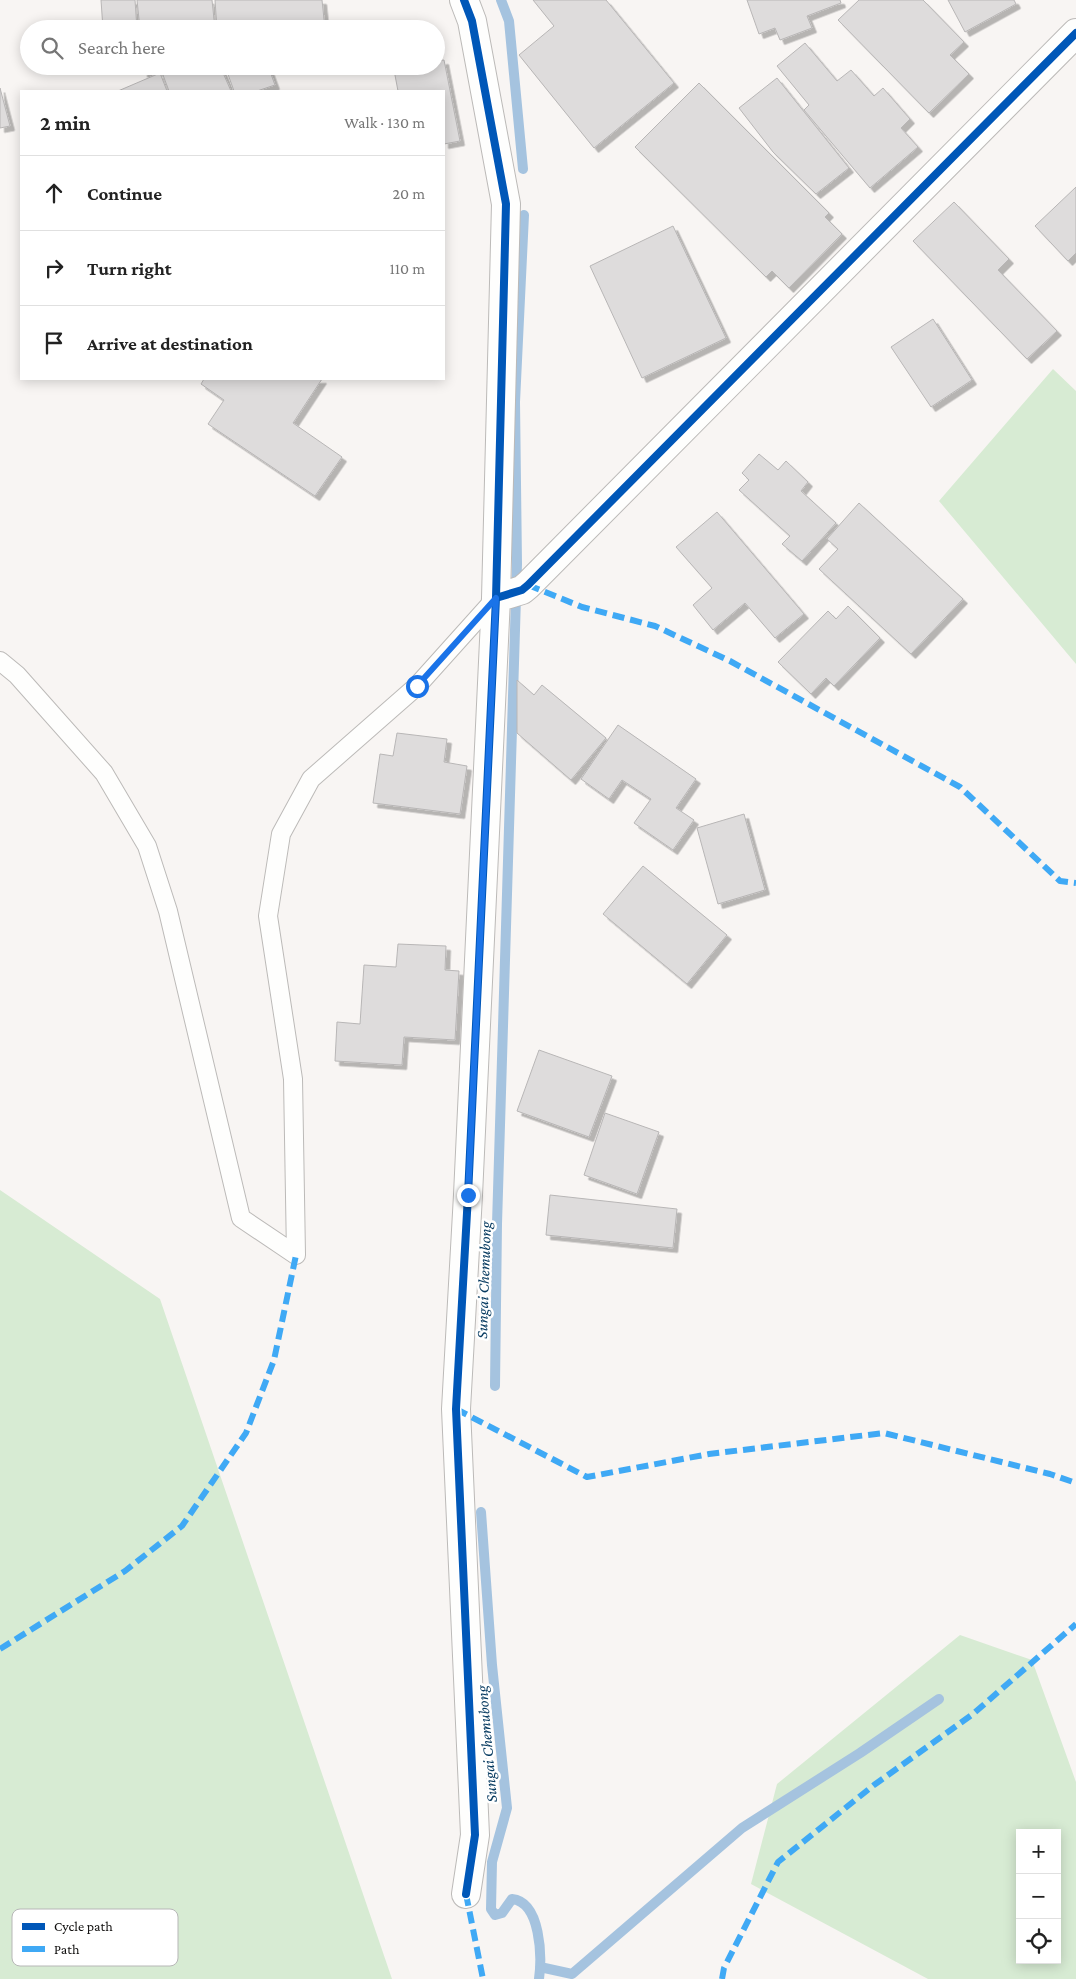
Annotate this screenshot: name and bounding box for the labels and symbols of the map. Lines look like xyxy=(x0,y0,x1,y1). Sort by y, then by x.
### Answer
route start xyxy=(406,675,429,698)
route end xyxy=(457,1184,480,1207)
water label: Sungai Chemubong xyxy=(473,1220,495,1339)
water label: Sungai Chemubong xyxy=(473,1684,501,1803)
legend xyxy=(12,1909,178,1966)
text: Cycle path xyxy=(54,1918,113,1934)
text: Path xyxy=(54,1941,80,1957)

